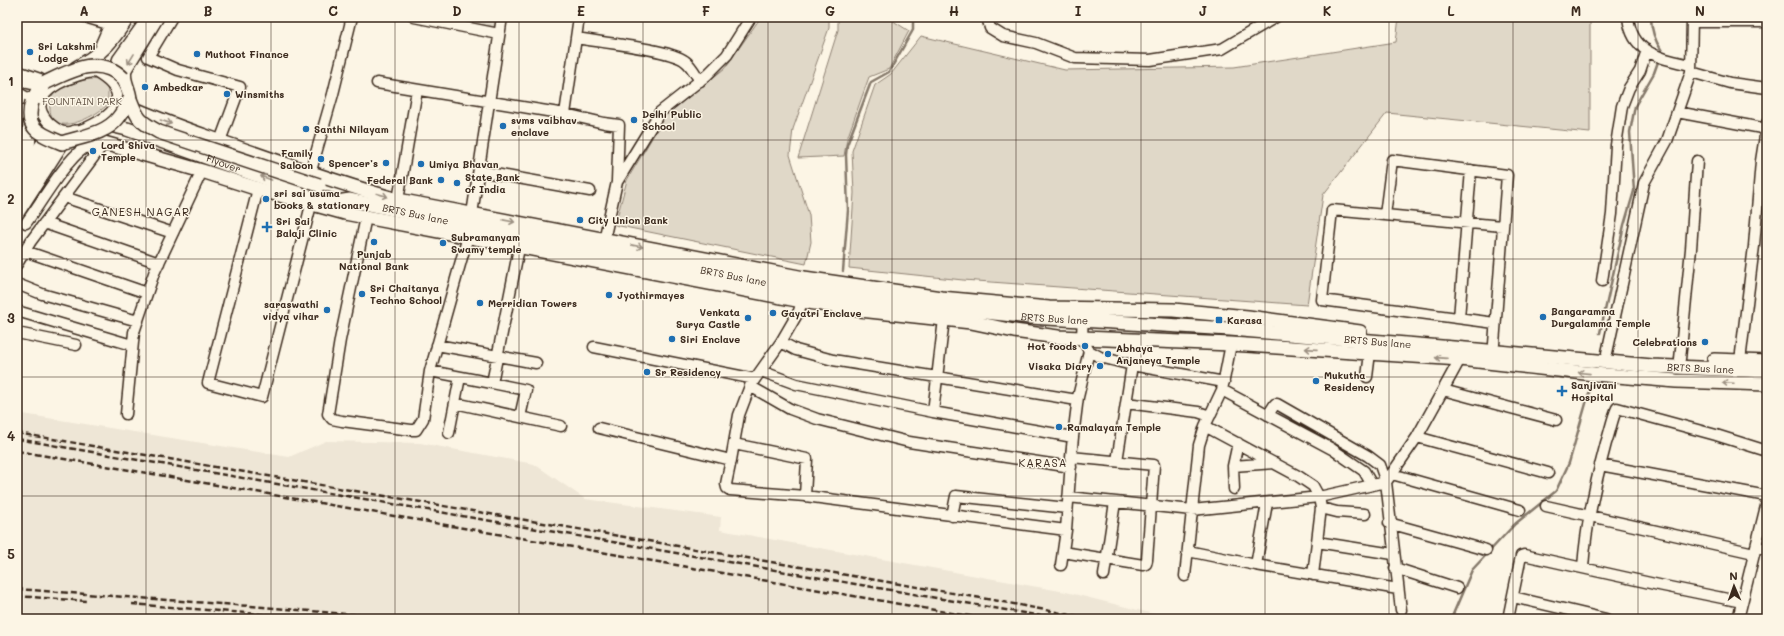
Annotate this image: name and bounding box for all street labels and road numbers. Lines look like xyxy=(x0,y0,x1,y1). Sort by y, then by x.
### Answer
street label: Flyover xyxy=(204,151,243,176)
street label: BRTS Bus lane xyxy=(381,200,450,228)
street label: BRTS Bus lane xyxy=(699,263,768,289)
street label: BRTS Bus lane xyxy=(1020,309,1089,327)
street label: BRTS Bus lane xyxy=(1344,332,1412,351)
street label: BRTS Bus lane xyxy=(1667,360,1734,377)

